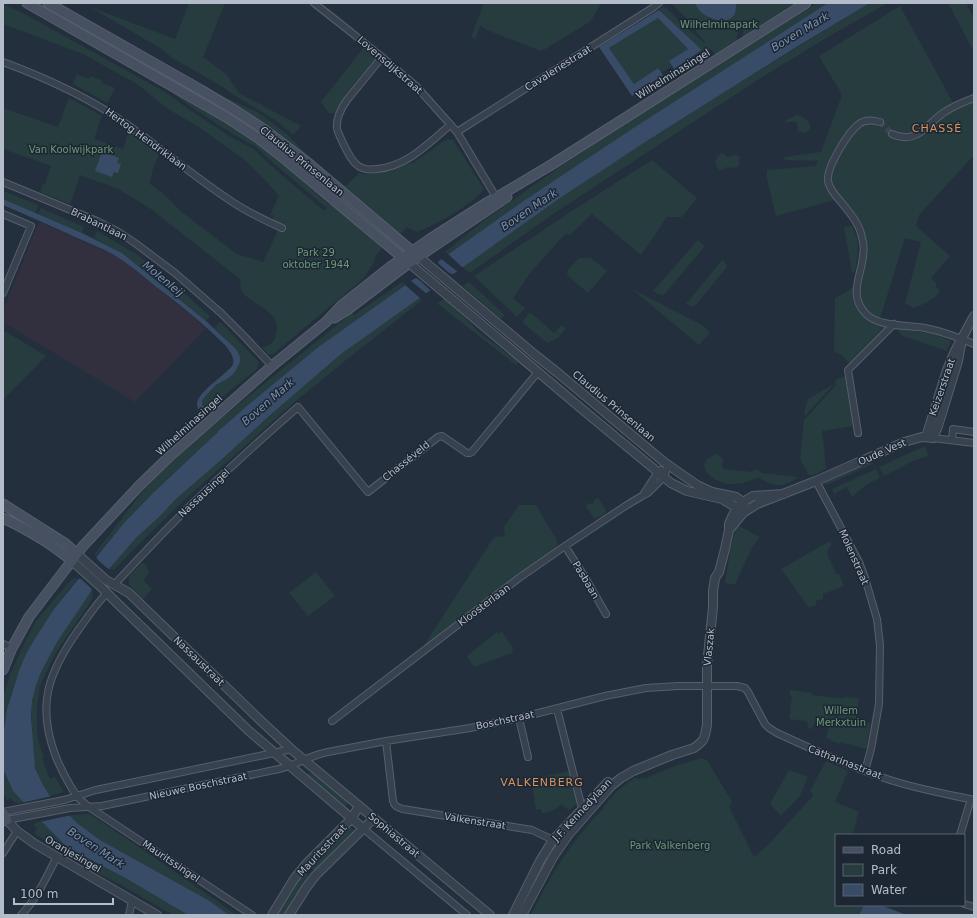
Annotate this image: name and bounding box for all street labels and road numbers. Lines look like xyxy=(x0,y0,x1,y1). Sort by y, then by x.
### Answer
street label: Lovensdijkstraat xyxy=(355,34,425,96)
street label: Cavaleriestraat xyxy=(523,43,593,93)
street label: Wilhelminasingel xyxy=(634,47,712,101)
street label: Hertog Hendriklaan xyxy=(103,106,189,172)
street label: Claudius Prinsenlaan xyxy=(258,124,346,198)
street label: Brabantlaan xyxy=(69,206,129,242)
street label: Keizerstraat xyxy=(927,357,957,417)
street label: Claudius Prinsenlaan xyxy=(571,368,657,444)
street label: Wilhelminasingel xyxy=(154,392,224,458)
street label: Oude Vest xyxy=(856,437,908,467)
street label: Chasséveld xyxy=(380,439,432,483)
street label: Nassausingel xyxy=(176,466,232,520)
street label: Molenstraat xyxy=(837,528,871,586)
street label: Pasbaan xyxy=(571,559,601,601)
street label: Kloosterlaan xyxy=(456,582,512,628)
street label: Vlaszak xyxy=(702,627,716,667)
street label: Nassaustraat xyxy=(171,634,227,688)
street label: Boschstraat xyxy=(475,708,535,732)
street label: Catharinastraat xyxy=(806,743,884,781)
street label: Nieuwe Boschstraat xyxy=(148,770,248,802)
street label: J.F. Kennedylaan xyxy=(550,777,614,844)
street label: Sophiastraat xyxy=(366,810,422,860)
street label: Valkenstraat xyxy=(443,811,507,831)
street label: Mauritsstraat xyxy=(295,822,349,878)
street label: Oranjesingel xyxy=(43,833,103,875)
street label: Mauritssingel xyxy=(140,838,202,884)

